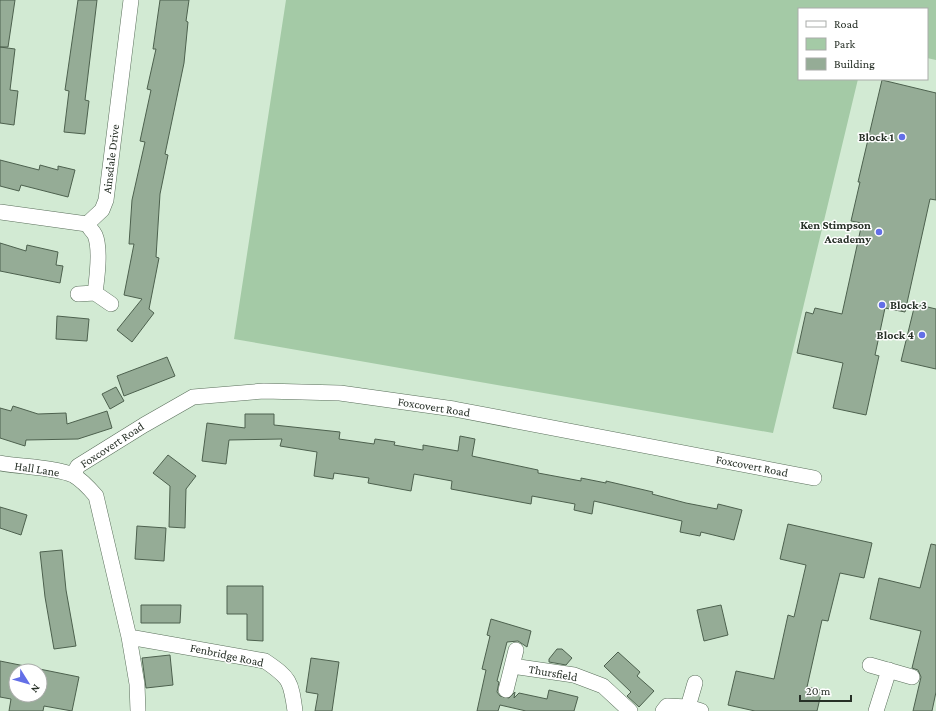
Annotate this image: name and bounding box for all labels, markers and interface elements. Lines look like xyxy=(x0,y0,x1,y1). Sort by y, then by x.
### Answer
legend xyxy=(798,8,928,80)
text: Road xyxy=(834,17,859,31)
text: Park xyxy=(834,37,856,51)
text: Building xyxy=(834,57,875,71)
street label: Ainsdale Drive xyxy=(100,124,122,194)
place label: Block 1 xyxy=(859,130,895,144)
marker: Block 1 xyxy=(897,132,907,142)
place label: Ken Stimpson Academy xyxy=(800,218,871,246)
marker: Ken Stimpson Academy xyxy=(874,227,884,237)
place label: Block 3 xyxy=(890,298,927,312)
marker: Block 3 xyxy=(877,300,887,310)
place label: Block 4 xyxy=(877,328,915,342)
marker: Block 4 xyxy=(917,330,927,340)
street label: Foxcovert Road xyxy=(397,394,472,420)
street label: Foxcovert Road xyxy=(77,419,147,471)
street label: Foxcovert Road xyxy=(715,452,790,480)
street label: Hall Lane xyxy=(14,459,60,479)
street label: Fenbridge Road xyxy=(189,640,266,670)
street label: Thursfield xyxy=(527,662,579,684)
north arrow xyxy=(8,663,48,703)
scale bar xyxy=(800,677,851,703)
text: N xyxy=(29,682,43,696)
text: 20 m xyxy=(806,684,831,698)

